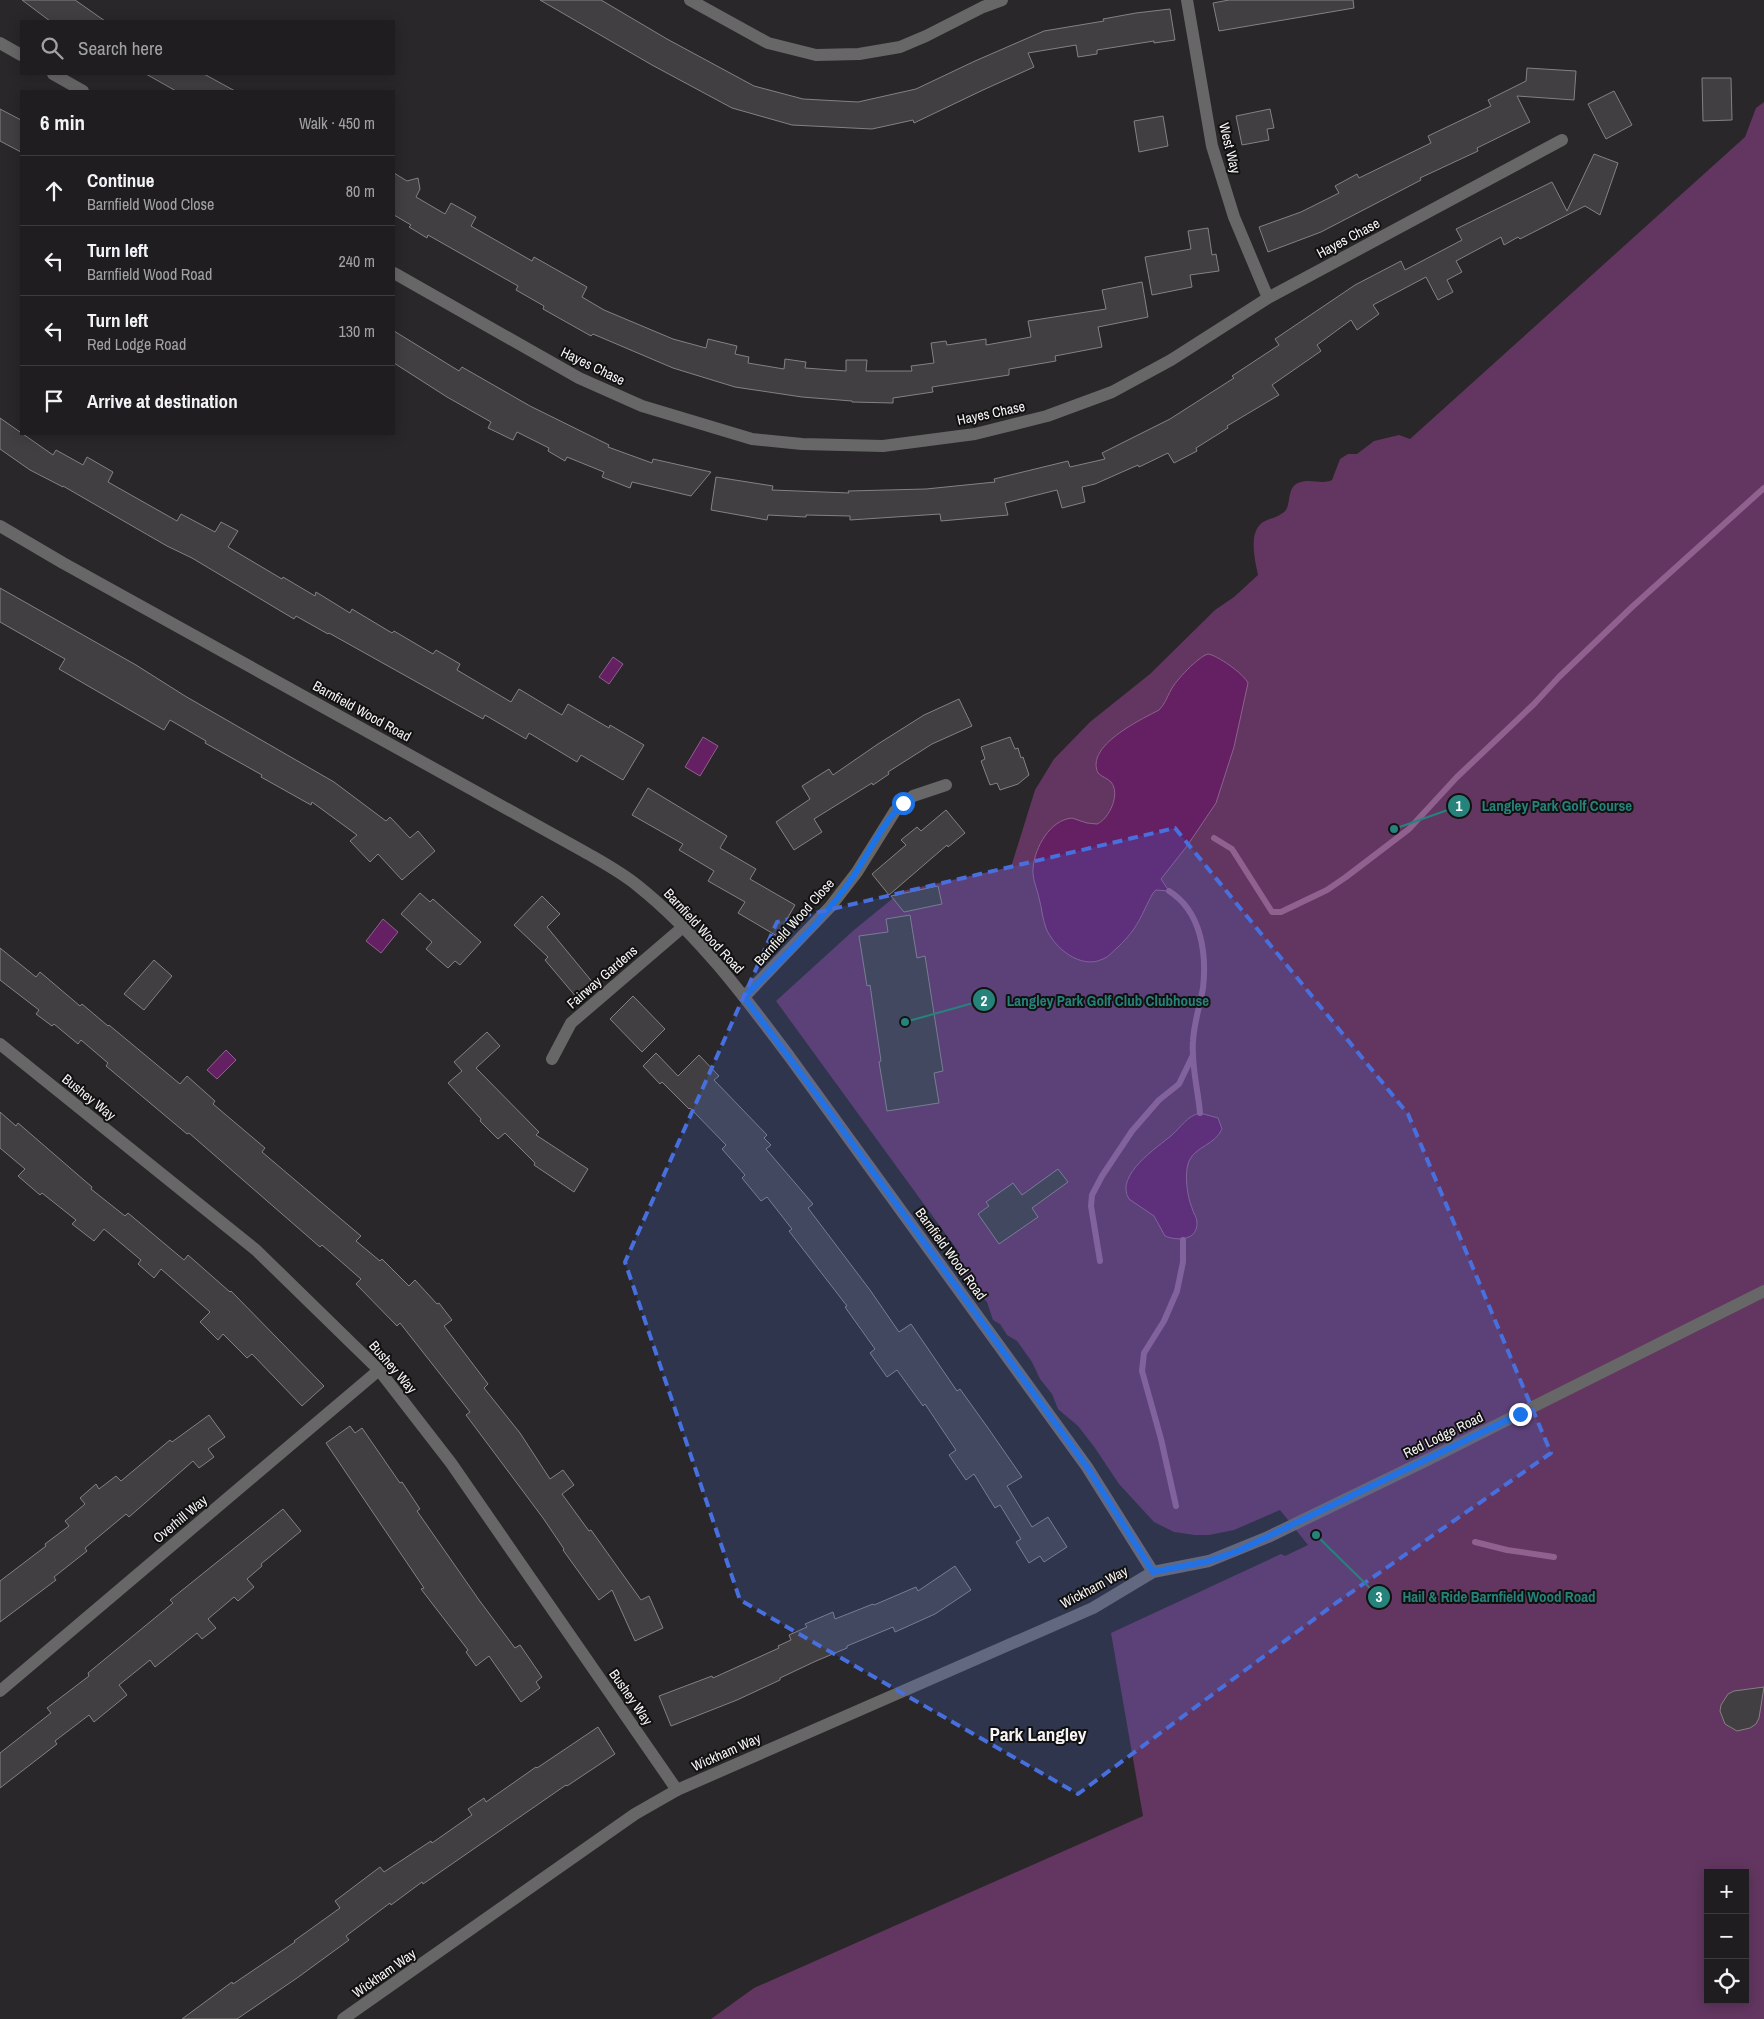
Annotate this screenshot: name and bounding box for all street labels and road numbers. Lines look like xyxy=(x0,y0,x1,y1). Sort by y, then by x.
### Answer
street label: West Way xyxy=(1215,121,1245,175)
street label: Hayes Chase xyxy=(1313,214,1383,262)
street label: Hayes Chase xyxy=(558,343,628,389)
street label: Hayes Chase xyxy=(955,397,1027,429)
street label: Barnfield Wood Road xyxy=(310,677,414,745)
street label: Barnfield Wood Close xyxy=(750,875,838,969)
street label: Barnfield Wood Road xyxy=(660,885,748,977)
street label: Fairway Gardens xyxy=(563,941,641,1012)
street label: Bushey Way xyxy=(58,1070,120,1124)
street label: Barnfield Wood Road xyxy=(912,1204,990,1304)
street label: Bushey Way xyxy=(365,1337,421,1397)
street label: Red Lodge Road xyxy=(1400,1408,1486,1462)
street label: Overhill Way xyxy=(149,1491,211,1547)
street label: Wickham Way xyxy=(1057,1562,1131,1612)
street label: Bushey Way xyxy=(605,1666,657,1729)
street label: Wickham Way xyxy=(689,1729,763,1775)
street label: Wickham Way xyxy=(349,1944,420,2001)

